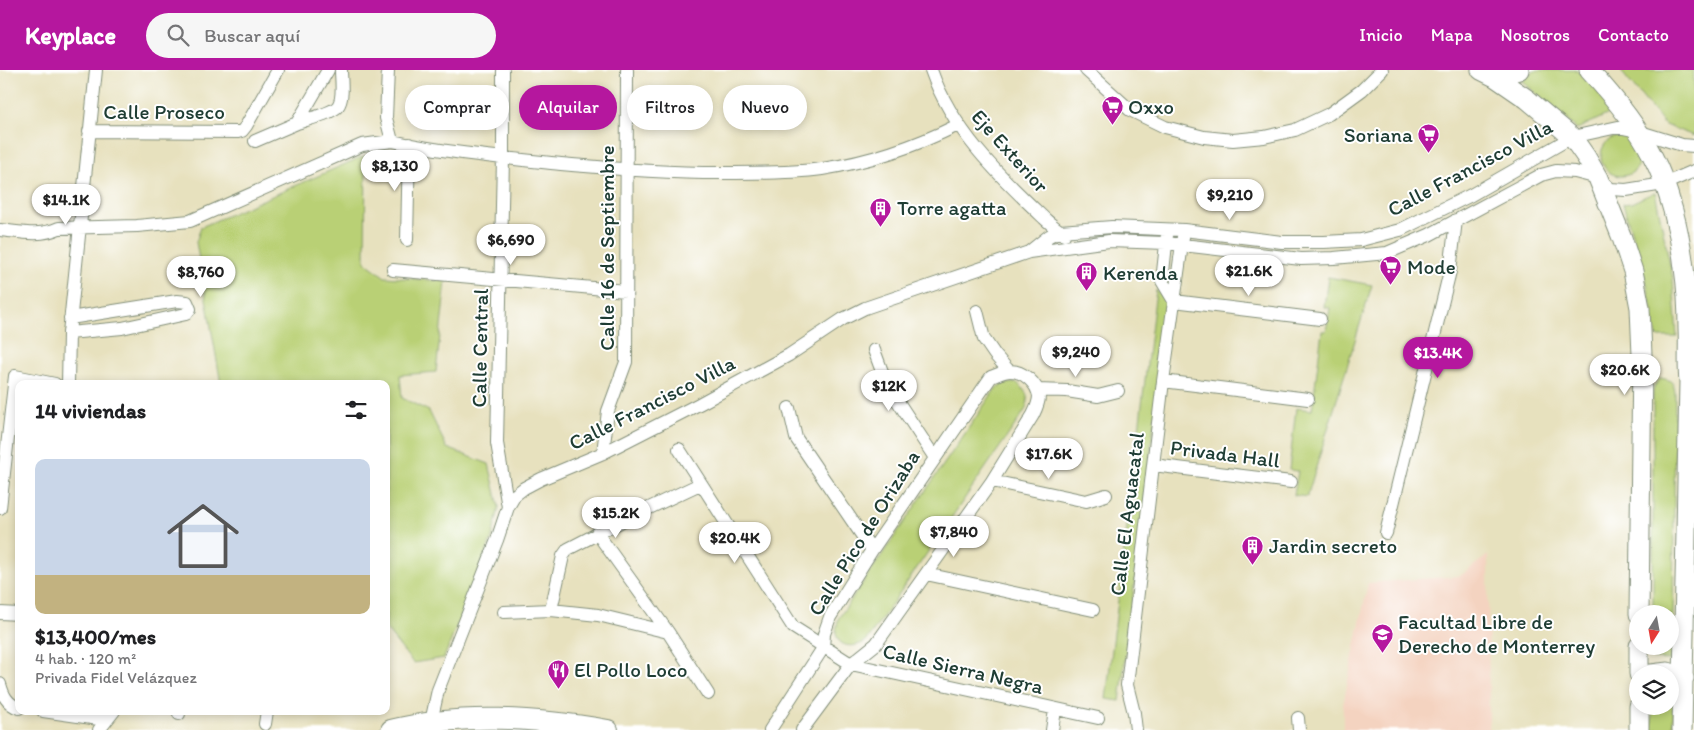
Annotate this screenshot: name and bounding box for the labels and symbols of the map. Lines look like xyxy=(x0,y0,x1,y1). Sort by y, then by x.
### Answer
place label: Oxxo xyxy=(1128,94,1174,119)
supermarket icon: Oxxo xyxy=(1100,95,1124,126)
street label: Calle Proseco xyxy=(103,99,225,124)
street label: Eje Exterior xyxy=(966,104,1054,198)
street label: Calle Francisco Villa xyxy=(1383,114,1557,222)
place label: Soriana xyxy=(1344,122,1413,147)
supermarket icon: Soriana xyxy=(1417,123,1441,154)
street label: Calle 16 de Septiembre xyxy=(594,145,619,351)
pin: $8,130 xyxy=(354,150,436,192)
pin: $9,210 xyxy=(1189,178,1271,221)
pin: $14.1K xyxy=(25,184,107,226)
place label: Torre agatta xyxy=(897,195,1006,220)
building icon: Torre agatta xyxy=(869,196,893,227)
pin: $6,690 xyxy=(470,224,552,266)
pin: $21.6K xyxy=(1208,254,1290,297)
place label: Mode xyxy=(1407,254,1456,279)
supermarket icon: Mode xyxy=(1379,255,1403,286)
pin: $8,760 xyxy=(160,256,242,298)
place label: Kerenda xyxy=(1103,260,1178,285)
building icon: Kerenda xyxy=(1075,261,1099,292)
street label: Calle Central xyxy=(466,288,493,408)
pin: $9,240 xyxy=(1035,336,1117,378)
pin: $13.4K xyxy=(1397,336,1479,379)
street label: Calle Francisco Villa xyxy=(564,350,739,455)
pin: $20.6K xyxy=(1584,354,1666,396)
pin: $12K xyxy=(859,370,919,412)
street label: Calle El Aguacatal xyxy=(1104,431,1149,597)
street label: Privada Hall xyxy=(1169,434,1281,473)
pin: $17.6K xyxy=(1008,438,1090,480)
street label: Calle Pico de Orizaba xyxy=(803,445,925,620)
pin: $15.2K xyxy=(575,496,657,539)
pin: $7,840 xyxy=(913,516,995,558)
pin: $20.4K xyxy=(694,522,776,564)
place label: Jardin secreto xyxy=(1269,533,1397,558)
building icon: Jardin secreto xyxy=(1241,534,1265,565)
north arrow xyxy=(1629,605,1679,655)
place label: Facultad Libre de Derecho de Monterrey xyxy=(1398,609,1595,658)
school or university icon: Facultad Libre de Derecho de Monterrey xyxy=(1370,622,1394,653)
street label: Calle Sierra Negra xyxy=(880,638,1046,699)
place label: El Pollo Loco xyxy=(574,657,688,682)
restaurant icon: El Pollo Loco xyxy=(546,658,570,689)

